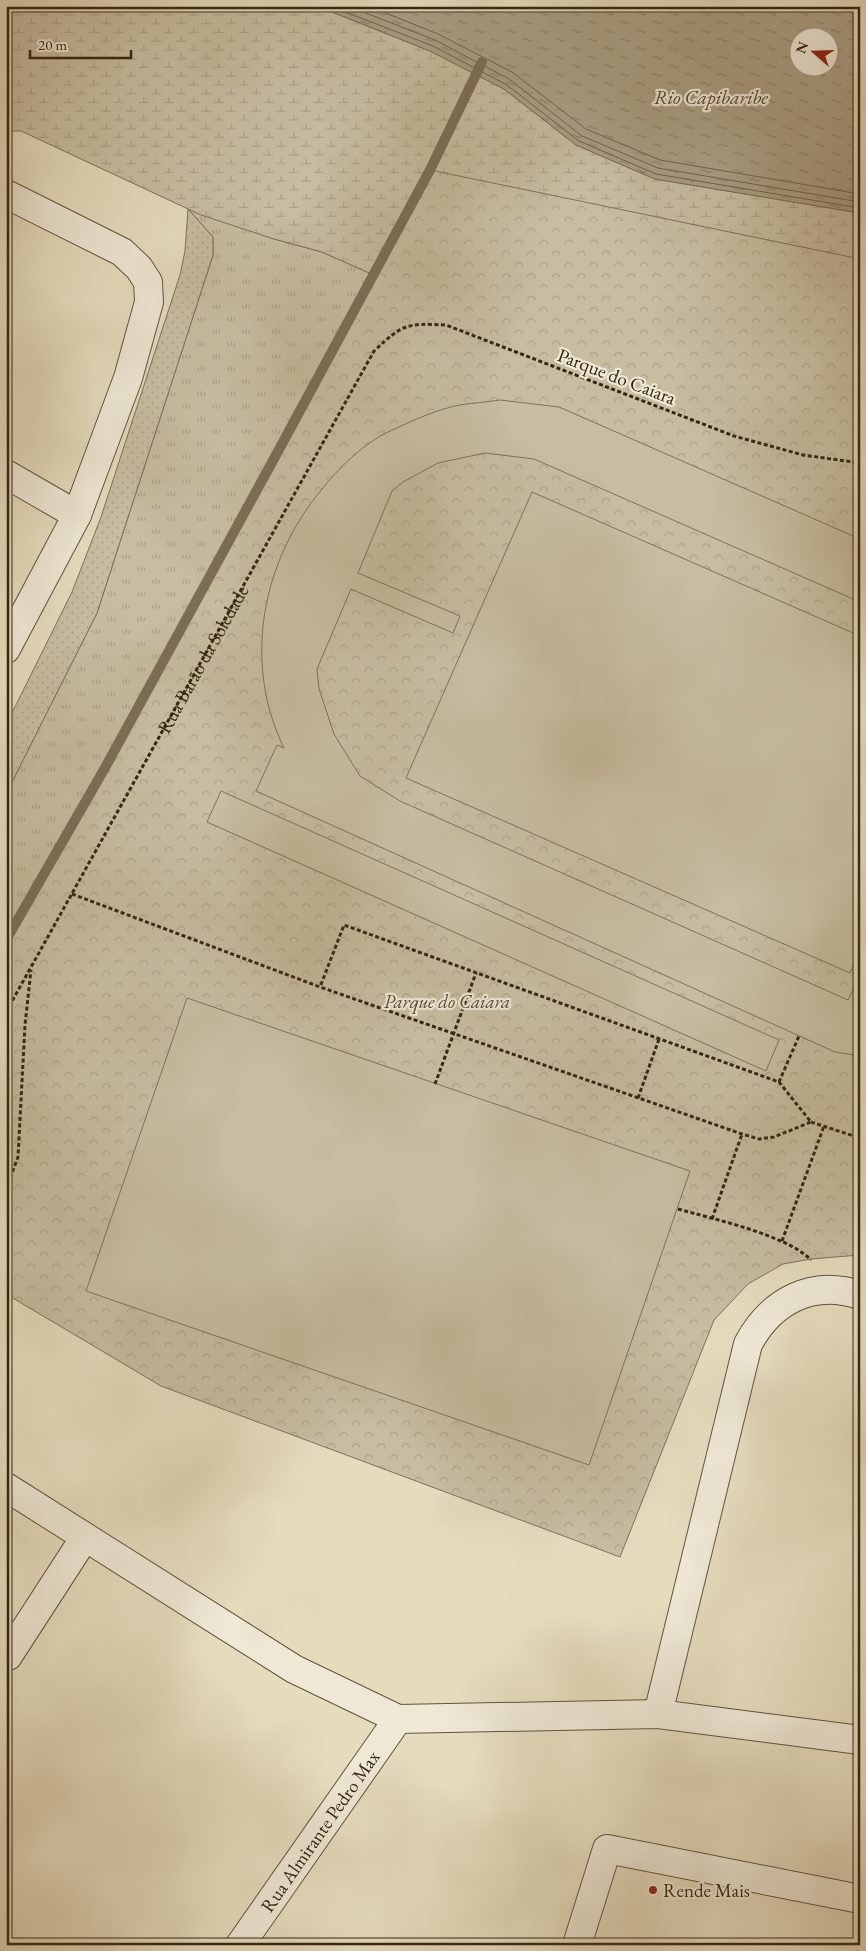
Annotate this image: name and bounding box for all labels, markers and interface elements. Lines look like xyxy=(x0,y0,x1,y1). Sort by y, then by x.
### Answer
scale bar xyxy=(30,28,131,60)
north arrow xyxy=(788,28,838,78)
text: 20 m xyxy=(38,35,67,54)
text: N xyxy=(791,39,812,56)
water label: Rio Capibaribe xyxy=(654,84,768,110)
street label: Parque do Caiara xyxy=(554,342,680,411)
street label: Rua Barão da Soledade xyxy=(152,581,254,738)
park label: Parque do Caiara xyxy=(384,989,510,1015)
street label: Rua Almirante Pedro Max xyxy=(255,1745,386,1917)
place label: Rende Mais xyxy=(663,1878,750,1903)
marker: Rende Mais xyxy=(647,1884,659,1896)

